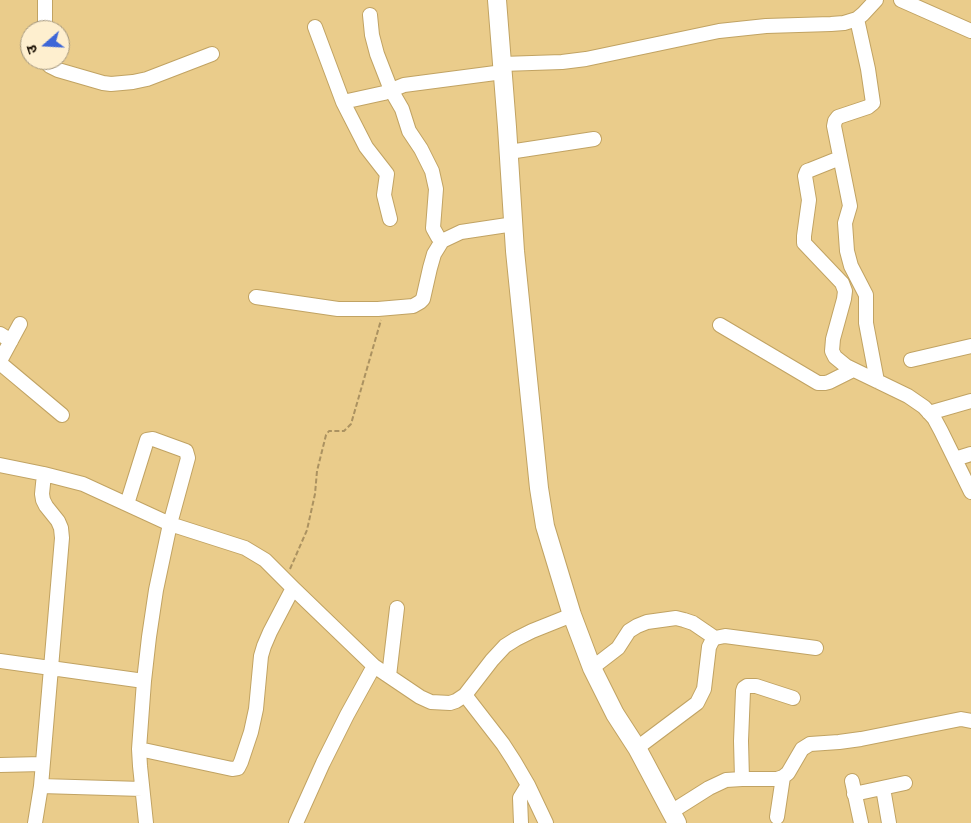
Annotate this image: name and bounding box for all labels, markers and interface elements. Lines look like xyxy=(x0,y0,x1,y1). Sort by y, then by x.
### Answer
north arrow xyxy=(20,20,70,70)
text: उ xyxy=(22,43,41,56)

